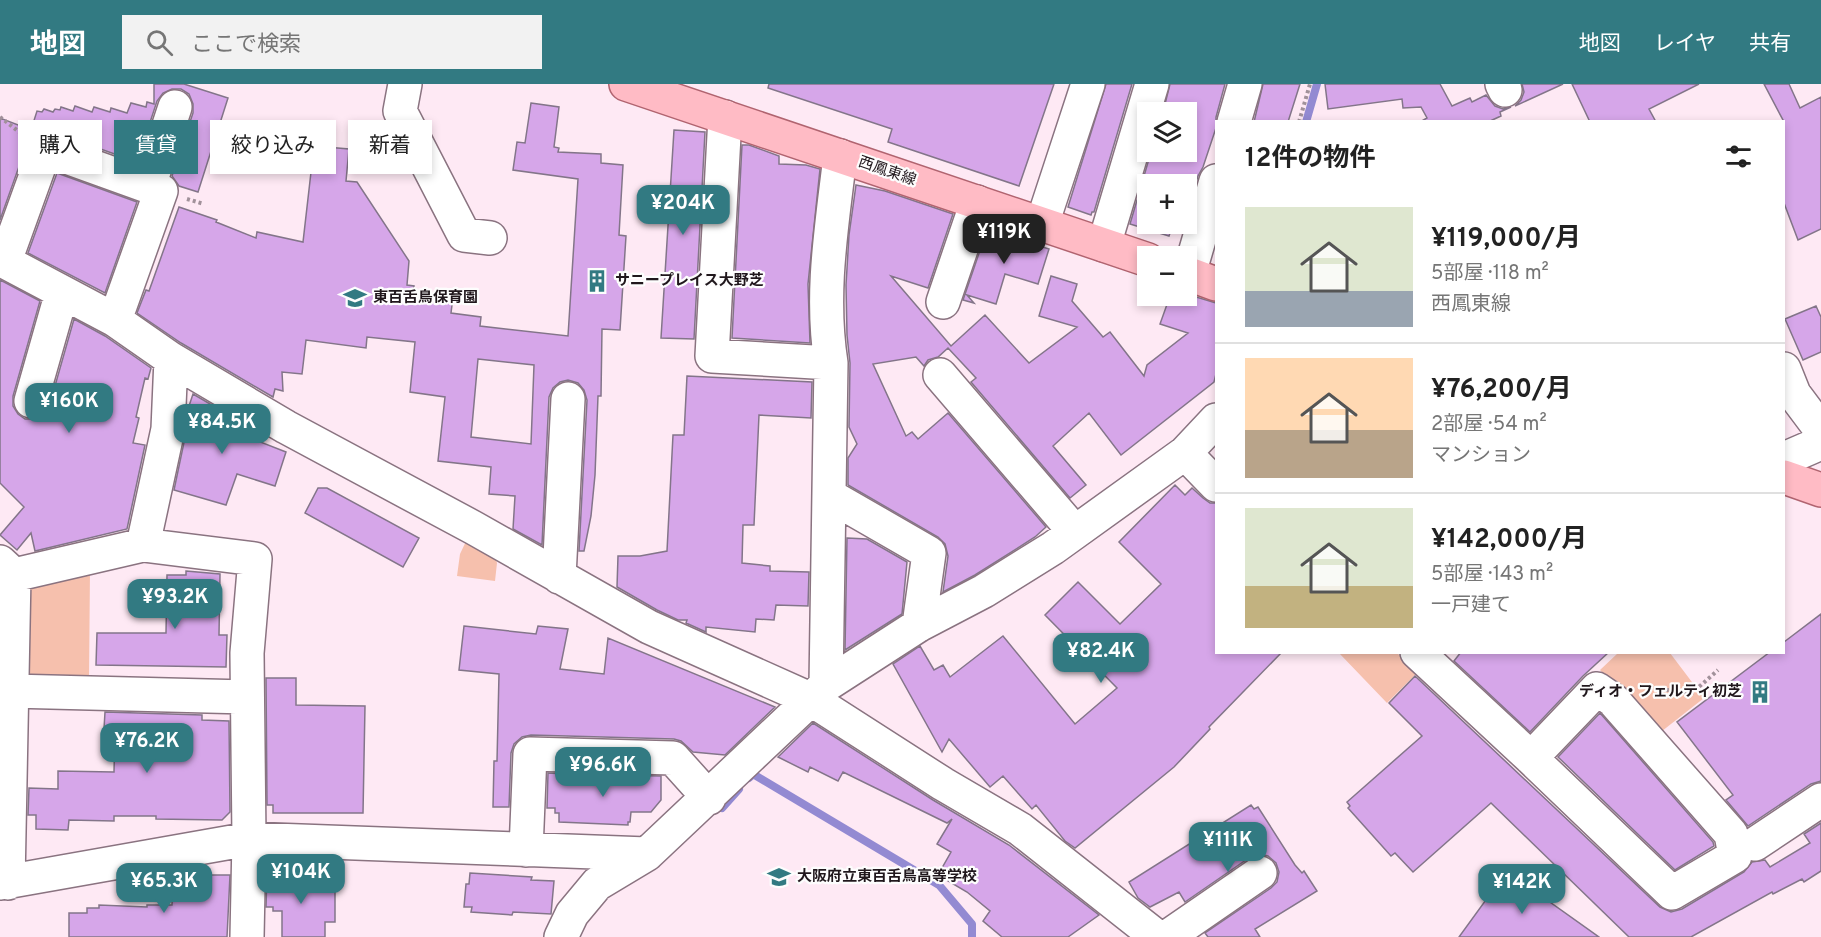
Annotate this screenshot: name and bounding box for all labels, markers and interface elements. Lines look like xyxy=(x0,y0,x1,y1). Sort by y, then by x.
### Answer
search box xyxy=(122,15,542,69)
icon: search xyxy=(143,26,176,59)
text: 地図 xyxy=(30,28,86,64)
text: 地図 xyxy=(1579,31,1621,58)
text: レイヤ xyxy=(1654,31,1716,58)
text: 共有 xyxy=(1749,31,1791,58)
text: ここで検索 xyxy=(191,32,301,59)
map controls xyxy=(1137,102,1197,306)
button: layers xyxy=(1137,102,1197,162)
chip: 購入 xyxy=(18,120,102,174)
chip: 賃貸 xyxy=(114,120,198,174)
chip: 絞り込み xyxy=(210,120,336,174)
chip: 新着 xyxy=(348,120,432,174)
icon: filters xyxy=(1722,140,1755,173)
text: 12件の物件 xyxy=(1245,143,1375,176)
street label: 西鳳東線 xyxy=(856,153,918,191)
button: + xyxy=(1137,174,1197,234)
pin: ¥204K xyxy=(641,185,725,236)
text: ¥204K xyxy=(651,191,715,217)
pin: ¥119K xyxy=(962,214,1046,265)
text: ¥119K xyxy=(977,220,1031,246)
text: ¥119,000/月 xyxy=(1431,223,1581,256)
icon: home xyxy=(1293,231,1365,303)
button: − xyxy=(1137,246,1197,306)
text: 5部屋 · 118 m² xyxy=(1431,261,1549,287)
building icon: サニープレイス大野芝 xyxy=(584,268,610,294)
place label: サニープレイス大野芝 xyxy=(615,272,764,291)
school or university icon: 東百舌鳥保育園 xyxy=(342,285,368,311)
place label: 東百舌鳥保育園 xyxy=(373,288,478,308)
text: 西鳳東線 xyxy=(1431,292,1511,318)
text: ¥76,200/月 xyxy=(1431,374,1572,407)
icon: home xyxy=(1293,382,1365,454)
pin: ¥160K xyxy=(27,383,111,434)
text: ¥160K xyxy=(39,389,99,415)
pin: ¥84.5K xyxy=(173,404,271,455)
text: ¥84.5K xyxy=(188,410,256,436)
text: 2部屋 · 54 m² xyxy=(1431,412,1547,438)
text: マンション xyxy=(1431,443,1531,469)
text: ¥142,000/月 xyxy=(1431,524,1587,557)
icon: home xyxy=(1293,532,1365,604)
text: 5部屋 · 143 m² xyxy=(1431,562,1553,588)
pin: ¥93.2K xyxy=(126,579,224,630)
text: ¥93.2K xyxy=(141,585,209,611)
text: 一戸建て xyxy=(1431,593,1511,619)
pin: ¥82.4K xyxy=(1052,633,1150,684)
text: ¥82.4K xyxy=(1067,639,1135,665)
building icon: ディオ・フェルティ初芝 xyxy=(1747,679,1773,705)
place label: ディオ・フェルティ初芝 xyxy=(1579,683,1742,702)
pin: ¥76.2K xyxy=(98,723,196,774)
text: ¥76.2K xyxy=(114,729,180,755)
pin: ¥96.6K xyxy=(554,747,652,798)
text: ¥96.6K xyxy=(569,753,637,779)
pin: ¥111K xyxy=(1186,822,1270,873)
text: ¥111K xyxy=(1203,828,1253,854)
pin: ¥104K xyxy=(259,854,343,905)
text: ¥104K xyxy=(271,860,331,886)
pin: ¥65.3K xyxy=(115,863,213,914)
school or university icon: 大阪府立東百舌鳥高等学校 xyxy=(766,864,792,890)
pin: ¥142K xyxy=(1480,864,1564,915)
place label: 大阪府立東百舌鳥高等学校 xyxy=(797,867,977,887)
text: ¥65.3K xyxy=(130,869,198,895)
text: ¥142K xyxy=(1492,870,1552,896)

